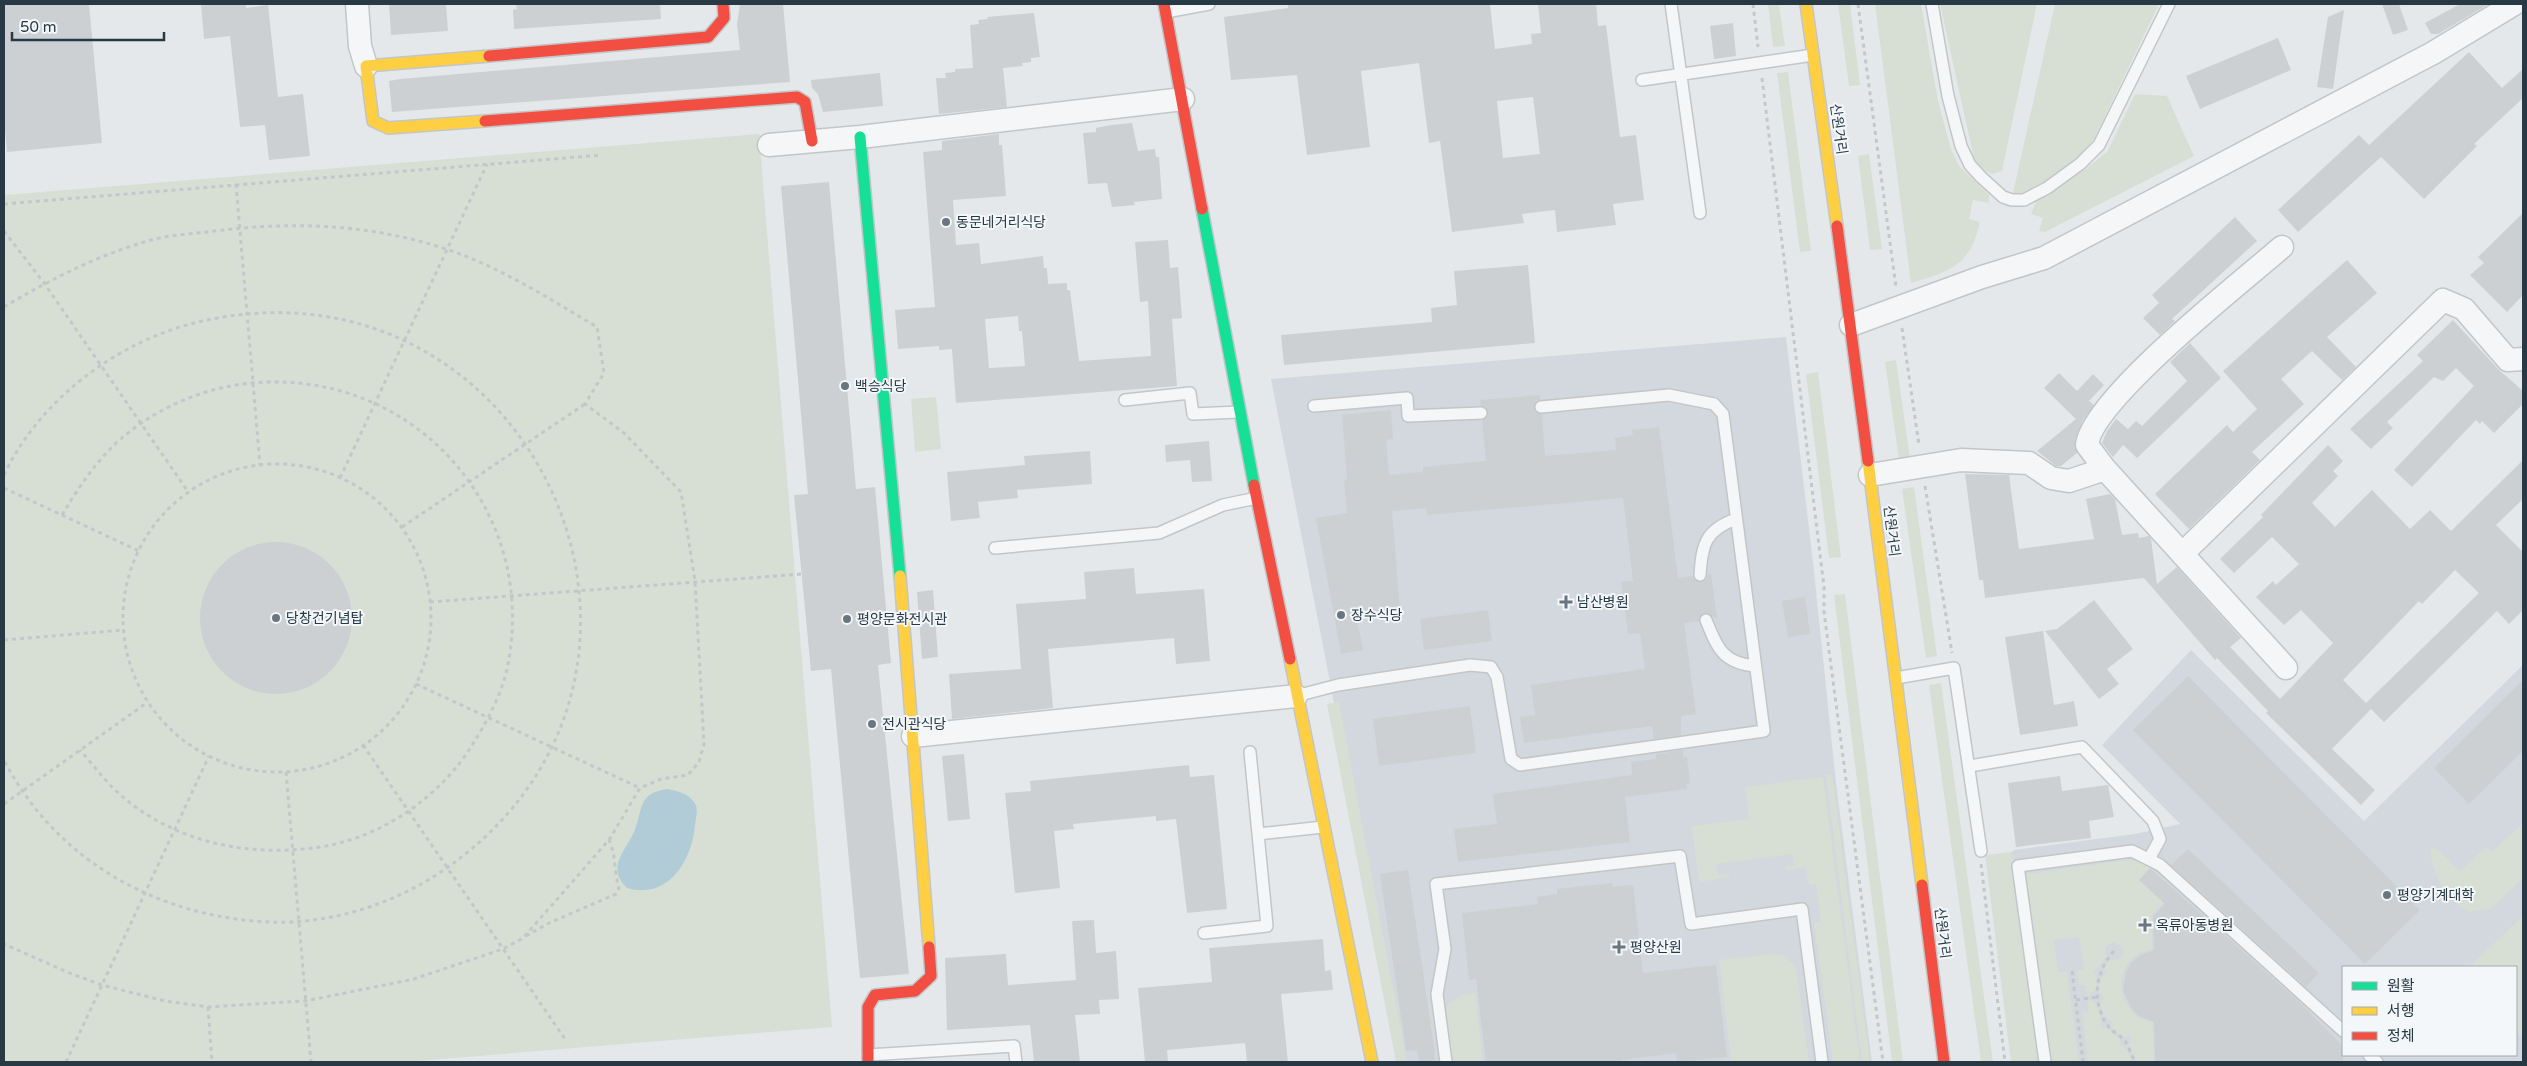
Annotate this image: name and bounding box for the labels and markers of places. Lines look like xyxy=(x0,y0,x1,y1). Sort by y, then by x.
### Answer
place label: 동문네거리식당 xyxy=(956,214,1046,231)
marker: 동문네거리식당 xyxy=(940,216,952,228)
place label: 백승식당 xyxy=(855,378,907,395)
marker: 백승식당 xyxy=(839,380,851,392)
place label: 남산병원 xyxy=(1577,594,1629,611)
marker: 남산병원 xyxy=(1559,595,1573,609)
place label: 장수식당 xyxy=(1351,607,1403,624)
marker: 장수식당 xyxy=(1335,609,1347,621)
place label: 당창건기념탑 xyxy=(286,610,363,627)
place label: 평양문화전시관 xyxy=(857,611,947,628)
marker: 당창건기념탑 xyxy=(270,612,282,624)
marker: 평양문화전시관 xyxy=(841,613,853,625)
place label: 전시관식당 xyxy=(882,716,947,733)
marker: 전시관식당 xyxy=(866,718,878,730)
place label: 평양기계대학 xyxy=(2397,887,2474,904)
marker: 평양기계대학 xyxy=(2381,889,2393,901)
place label: 옥류아동병원 xyxy=(2156,917,2233,934)
marker: 옥류아동병원 xyxy=(2138,918,2152,932)
place label: 평양산원 xyxy=(1630,939,1682,956)
marker: 평양산원 xyxy=(1612,940,1626,954)

